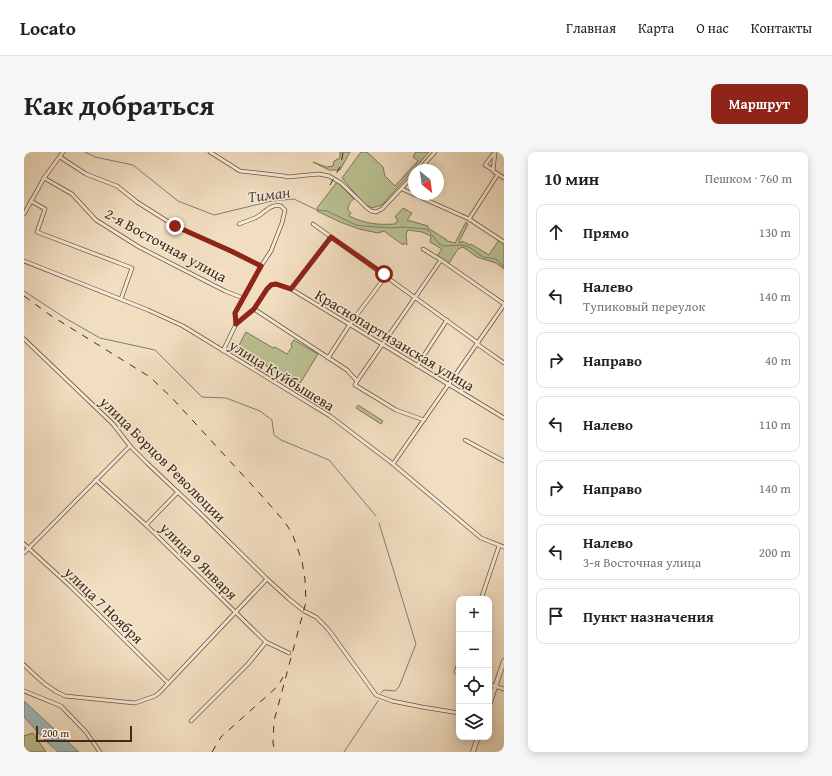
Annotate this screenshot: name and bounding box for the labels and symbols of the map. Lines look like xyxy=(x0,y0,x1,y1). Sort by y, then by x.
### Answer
north arrow xyxy=(408,164,444,200)
water label: Тиман xyxy=(246,179,292,209)
street label: 2-я Восточная улица xyxy=(101,203,231,288)
route end xyxy=(166,217,184,235)
route start xyxy=(375,265,393,283)
street label: Краснопартизанская улица xyxy=(311,284,479,396)
street label: улица Куйбышева xyxy=(224,334,339,416)
street label: улица Борцов Революции xyxy=(95,391,231,527)
street label: улица 9 Января xyxy=(155,517,243,605)
street label: улица 7 Ноября xyxy=(59,561,149,649)
scale bar xyxy=(36,724,132,743)

